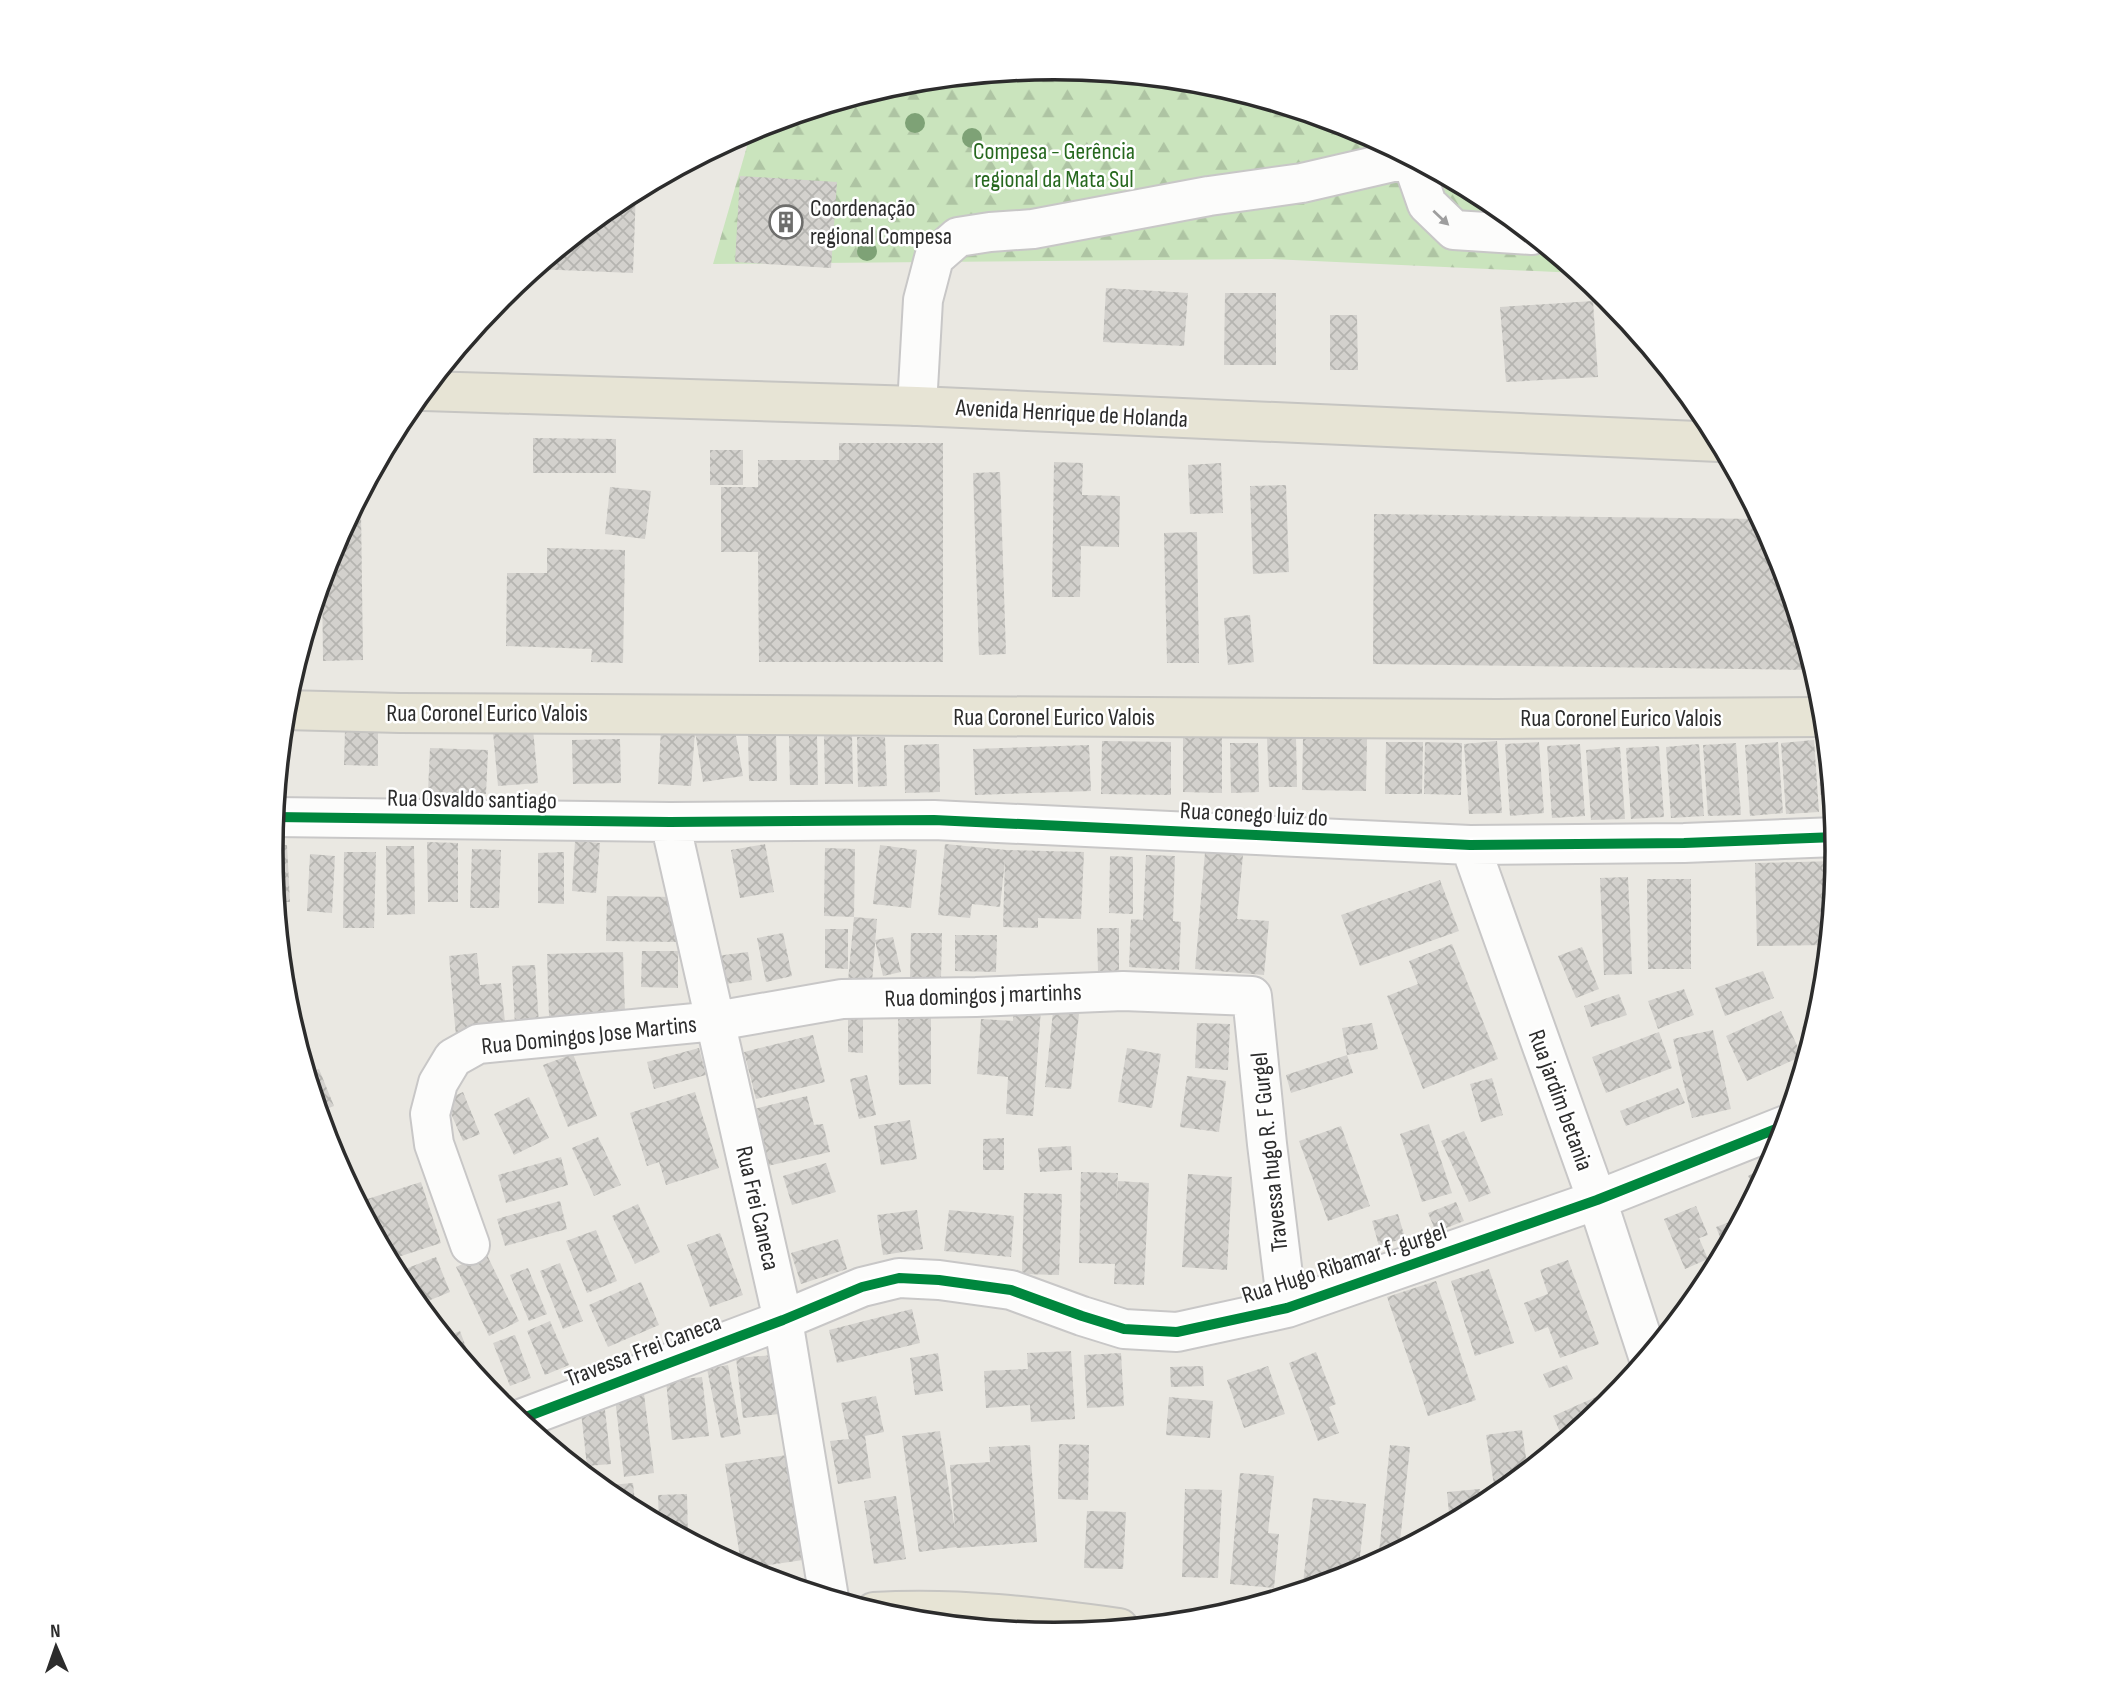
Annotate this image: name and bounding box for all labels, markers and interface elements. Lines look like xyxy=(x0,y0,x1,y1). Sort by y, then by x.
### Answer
park label: Compesa - Gerência regional da Mata Sul xyxy=(973,137,1135,194)
place label: Coordenação regional Compesa xyxy=(810,194,952,251)
building icon: Coordenação regional Compesa xyxy=(767,203,805,241)
one-way arrow xyxy=(1432,209,1449,225)
street label: Avenida Henrique de Holanda xyxy=(954,393,1189,434)
street label: Rua Coronel Eurico Valois xyxy=(386,699,588,728)
street label: Rua Coronel Eurico Valois xyxy=(953,703,1155,732)
street label: Rua Coronel Eurico Valois xyxy=(1520,704,1722,733)
street label: Rua Osvaldo santiago xyxy=(387,784,557,815)
street label: Rua conego luiz do xyxy=(1179,796,1329,833)
street label: Rua domingos j martinhs xyxy=(884,978,1082,1013)
street label: Rua Domingos Jose Martins xyxy=(480,1010,698,1061)
street label: Rua jardim betania xyxy=(1522,1026,1599,1175)
street label: Travessa hugo R. F Gurgel xyxy=(1245,1051,1294,1253)
street label: Rua Frei Caneca xyxy=(729,1143,786,1273)
street label: Rua Hugo Ribamar f. gurgel xyxy=(1238,1217,1450,1310)
street label: Travessa Frei Caneca xyxy=(561,1307,725,1394)
north arrow xyxy=(21,1612,91,1682)
text: N xyxy=(50,1620,61,1643)

